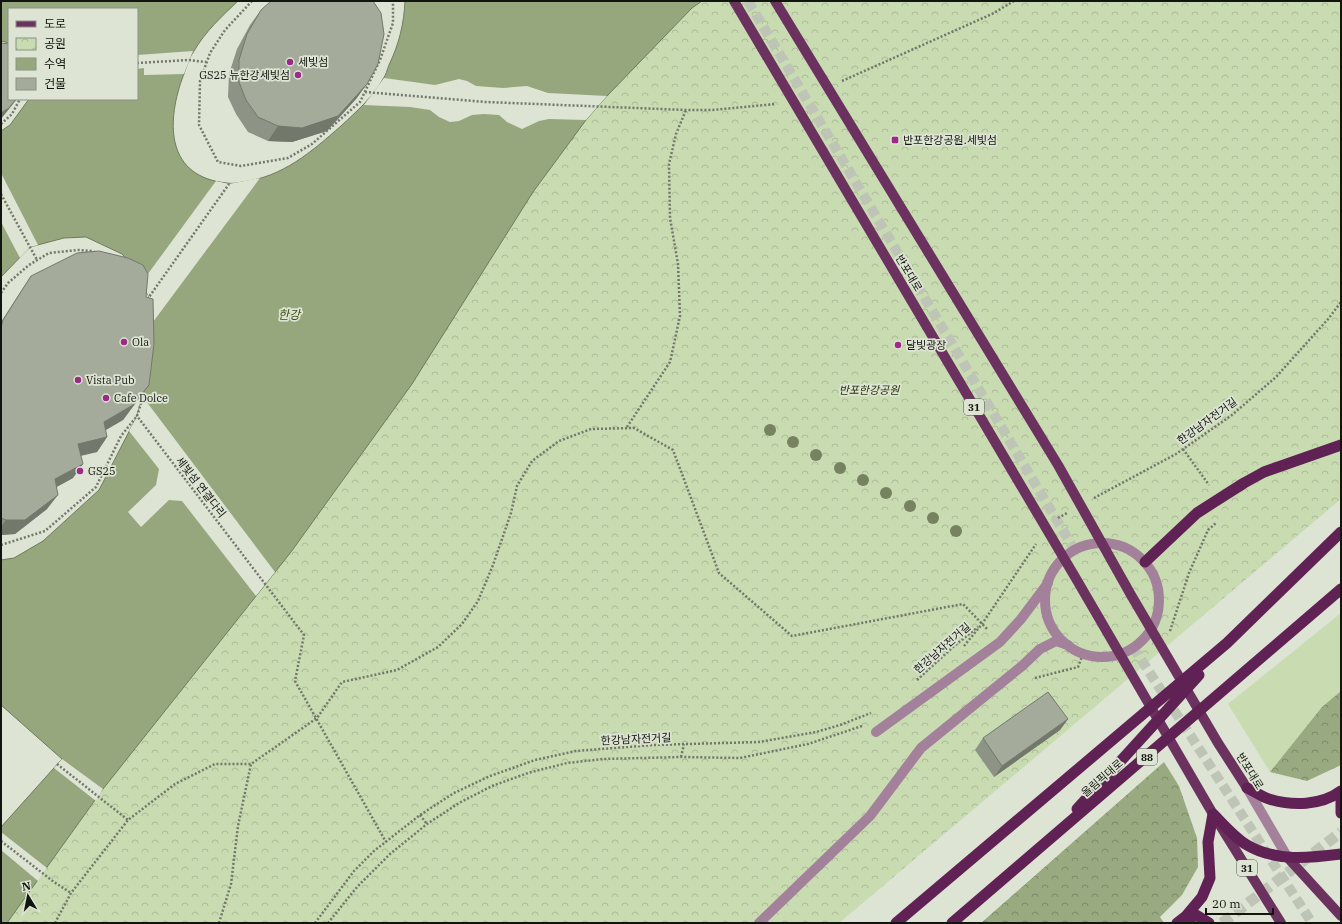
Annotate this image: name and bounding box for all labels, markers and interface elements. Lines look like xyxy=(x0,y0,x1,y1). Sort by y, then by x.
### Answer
legend xyxy=(8,8,138,100)
text: 도로 xyxy=(44,16,66,31)
text: 공원 xyxy=(44,36,66,51)
place label: 세빛섬 xyxy=(298,55,328,69)
text: 수역 xyxy=(44,56,66,71)
marker: 세빛섬 xyxy=(285,57,295,67)
place label: GS25 뉴한강세빛섬 xyxy=(199,68,290,82)
marker: GS25 뉴한강세빛섬 xyxy=(293,70,303,80)
text: 건물 xyxy=(44,76,66,91)
place label: 반포한강공원.세빛섬 xyxy=(903,133,997,147)
marker: 반포한강공원.세빛섬 xyxy=(890,135,900,145)
street label: 반포대로 xyxy=(893,252,925,294)
water label: 한강 xyxy=(278,307,302,322)
place label: Ola xyxy=(132,335,149,349)
marker: Ola xyxy=(119,337,129,347)
place label: 달빛광장 xyxy=(906,338,946,352)
marker: 달빛광장 xyxy=(893,340,903,350)
place label: Vista Pub xyxy=(86,373,135,387)
marker: Vista Pub xyxy=(73,375,83,385)
park label: 반포한강공원 xyxy=(839,383,900,397)
place label: Cafe Dolce xyxy=(114,391,168,405)
marker: Cafe Dolce xyxy=(101,393,111,403)
street label: 한강남자전거길 xyxy=(1174,395,1240,447)
road number: 31 xyxy=(964,399,984,415)
street label: 세빛섬 연결다리 xyxy=(173,454,229,520)
place label: GS25 xyxy=(88,464,116,478)
marker: GS25 xyxy=(75,466,85,476)
street label: 한강남자전거길 xyxy=(911,619,973,677)
street label: 한강남자전거길 xyxy=(600,730,672,748)
road number: 88 xyxy=(1137,749,1157,765)
street label: 반포대로 xyxy=(1233,750,1267,792)
street label: 올림픽대로 xyxy=(1078,756,1126,800)
road number: 31 xyxy=(1237,860,1257,876)
north arrow xyxy=(8,876,48,916)
text: N xyxy=(21,878,32,894)
scale bar xyxy=(1206,890,1273,916)
text: 20 m xyxy=(1212,896,1241,911)

